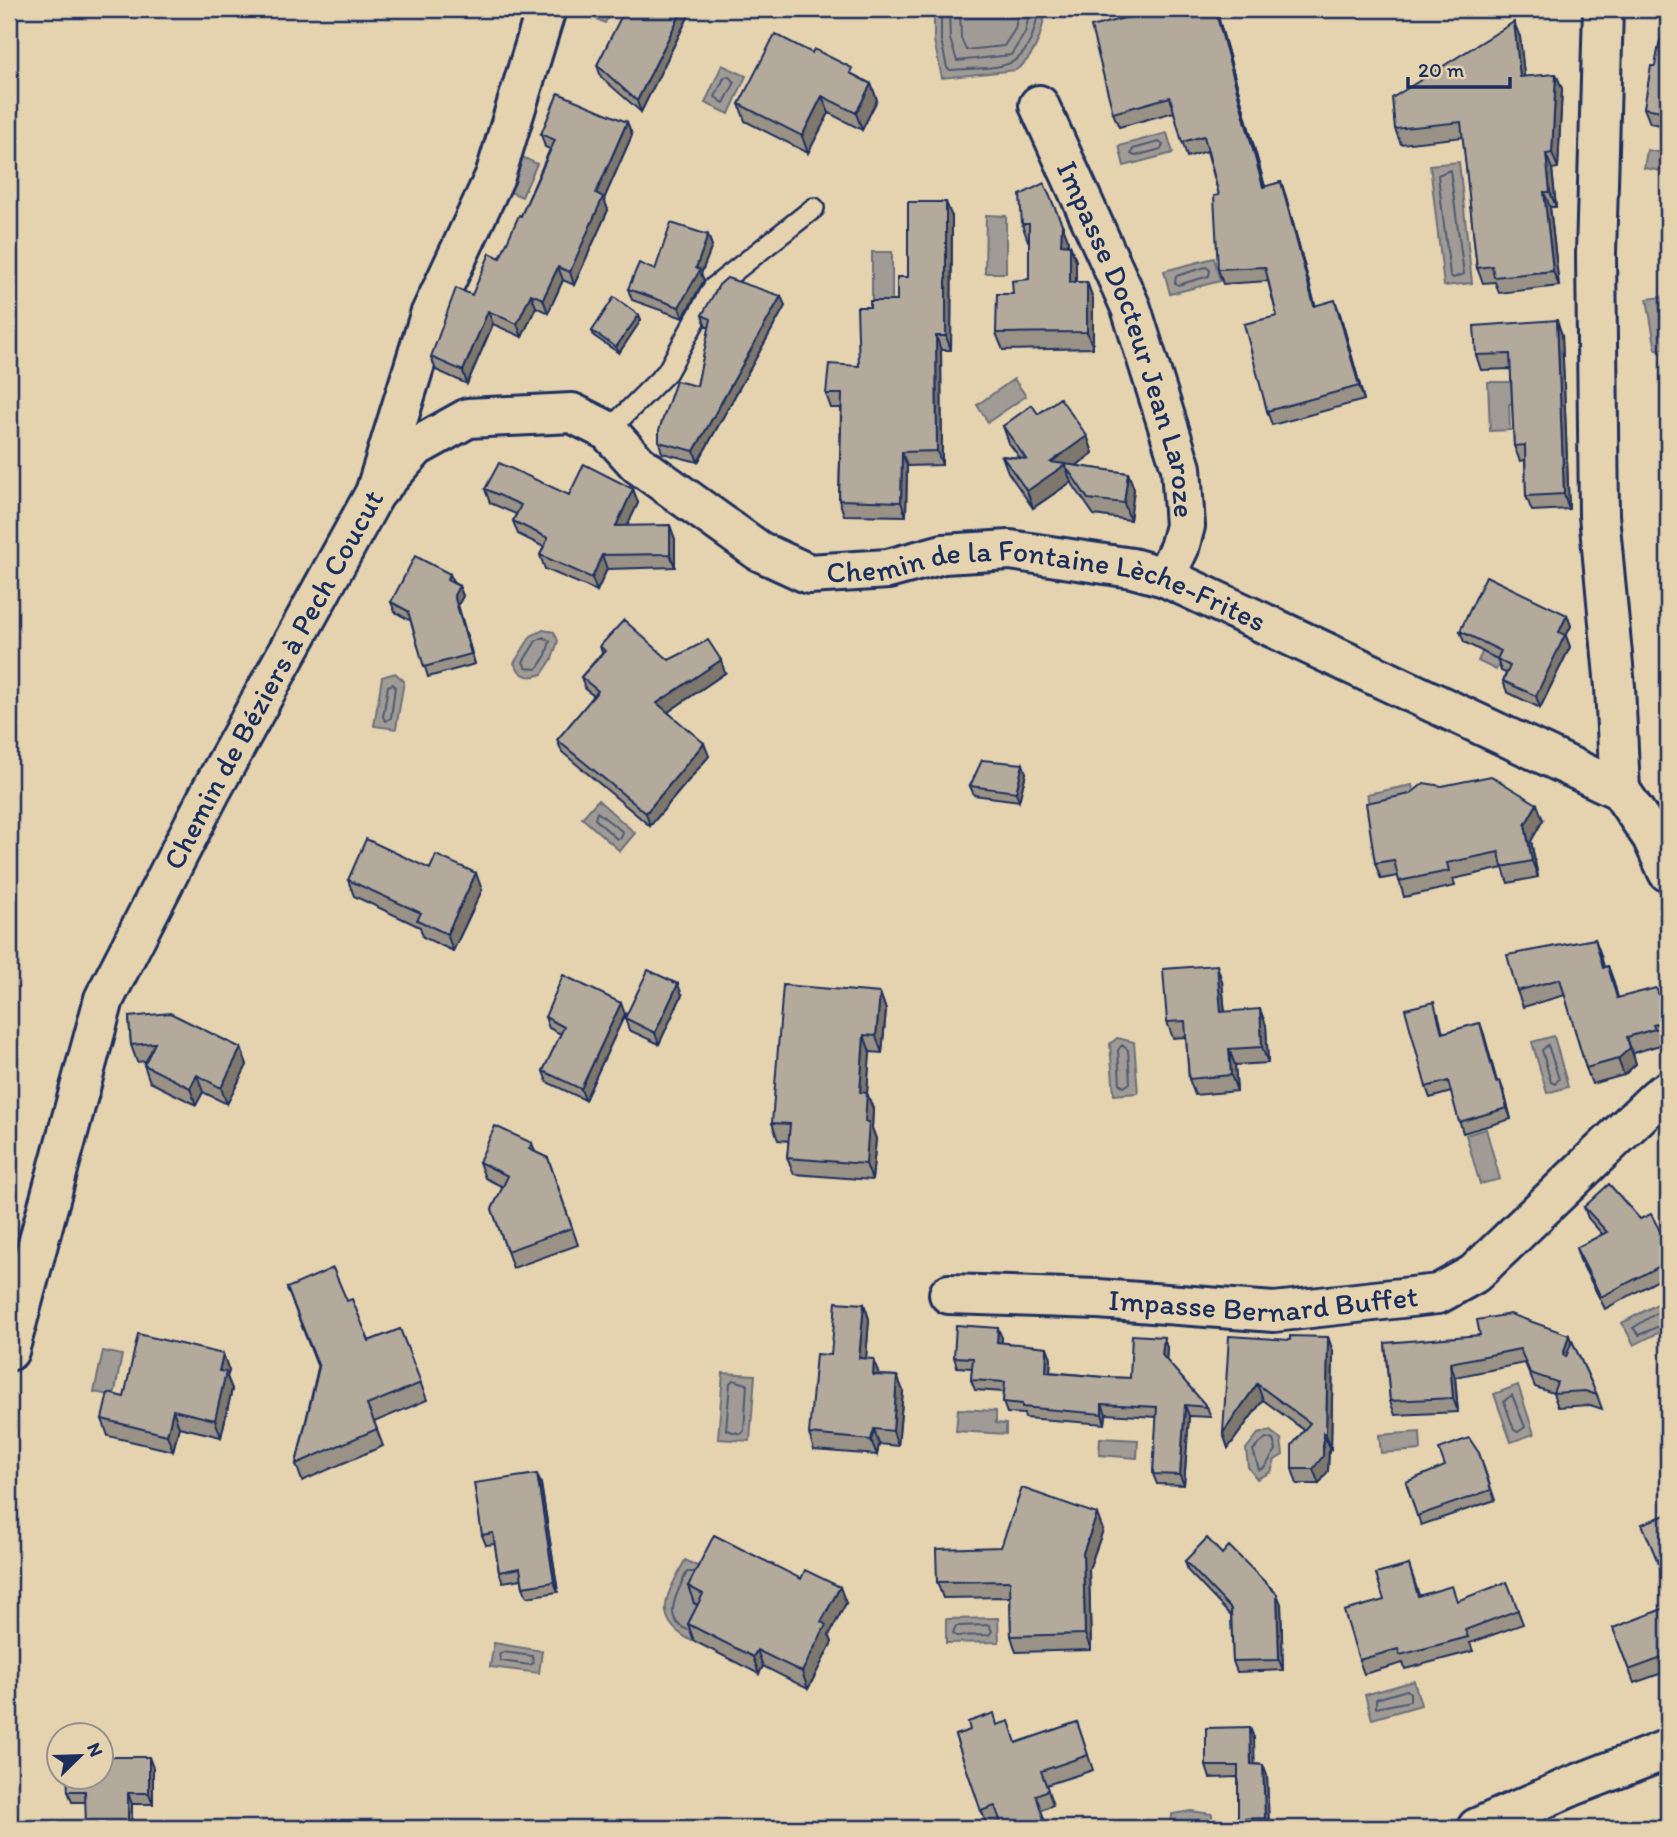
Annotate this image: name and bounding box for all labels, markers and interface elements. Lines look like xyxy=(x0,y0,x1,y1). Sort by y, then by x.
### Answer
scale bar xyxy=(1408,46,1509,90)
text: 20 m xyxy=(1418,57,1465,82)
street label: Impasse Docteur Jean Laroze xyxy=(1049,155,1203,519)
street label: Chemin de Béziers à Pech Coucut xyxy=(155,483,391,876)
street label: Chemin de la Fontaine Lèche-Frites xyxy=(825,531,1272,640)
street label: Impasse Bernard Buffet xyxy=(1107,1277,1420,1331)
north arrow xyxy=(46,1722,116,1792)
text: N xyxy=(82,1739,108,1760)

